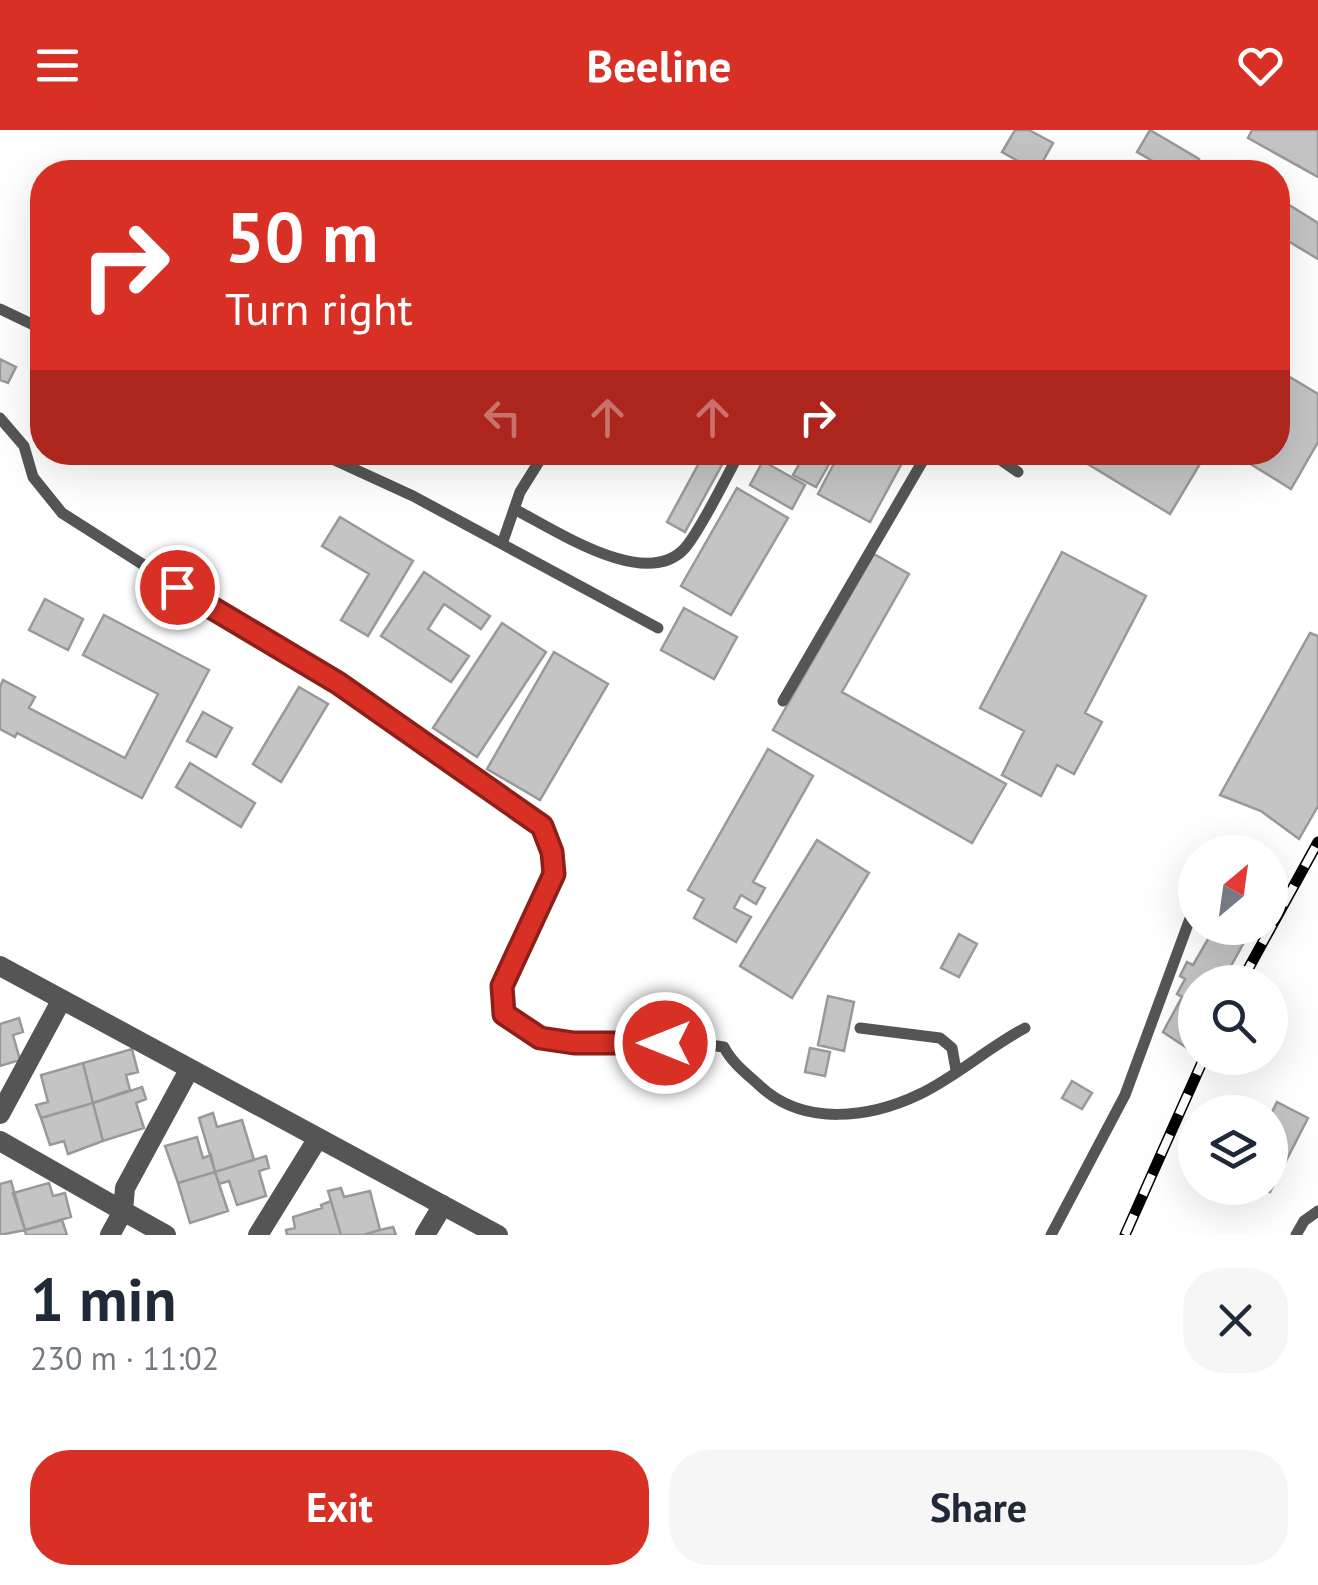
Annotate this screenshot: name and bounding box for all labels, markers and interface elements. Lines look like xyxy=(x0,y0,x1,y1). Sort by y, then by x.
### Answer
text: Beeline xyxy=(587,36,731,94)
icon: menu xyxy=(30,38,85,93)
icon: heart xyxy=(1233,38,1288,93)
text: 50 m xyxy=(225,191,378,281)
icon: right xyxy=(60,200,190,330)
text: Turn right xyxy=(225,279,413,337)
icon: left xyxy=(475,390,530,445)
icon: ahead xyxy=(580,390,635,445)
icon: ahead xyxy=(685,390,740,445)
icon: right xyxy=(790,390,845,445)
pin xyxy=(135,545,220,630)
icon: arrive xyxy=(150,560,205,615)
north arrow xyxy=(1178,835,1288,945)
map controls xyxy=(1178,835,1288,1205)
button: search xyxy=(1178,965,1288,1075)
position arrow xyxy=(613,991,717,1095)
button: layers xyxy=(1178,1095,1288,1205)
text: 1 min xyxy=(30,1260,176,1338)
button: close xyxy=(1183,1268,1288,1373)
text: 230 m · 11:02 xyxy=(30,1337,219,1379)
button: Exit xyxy=(30,1450,649,1565)
button: Share xyxy=(669,1450,1288,1565)

